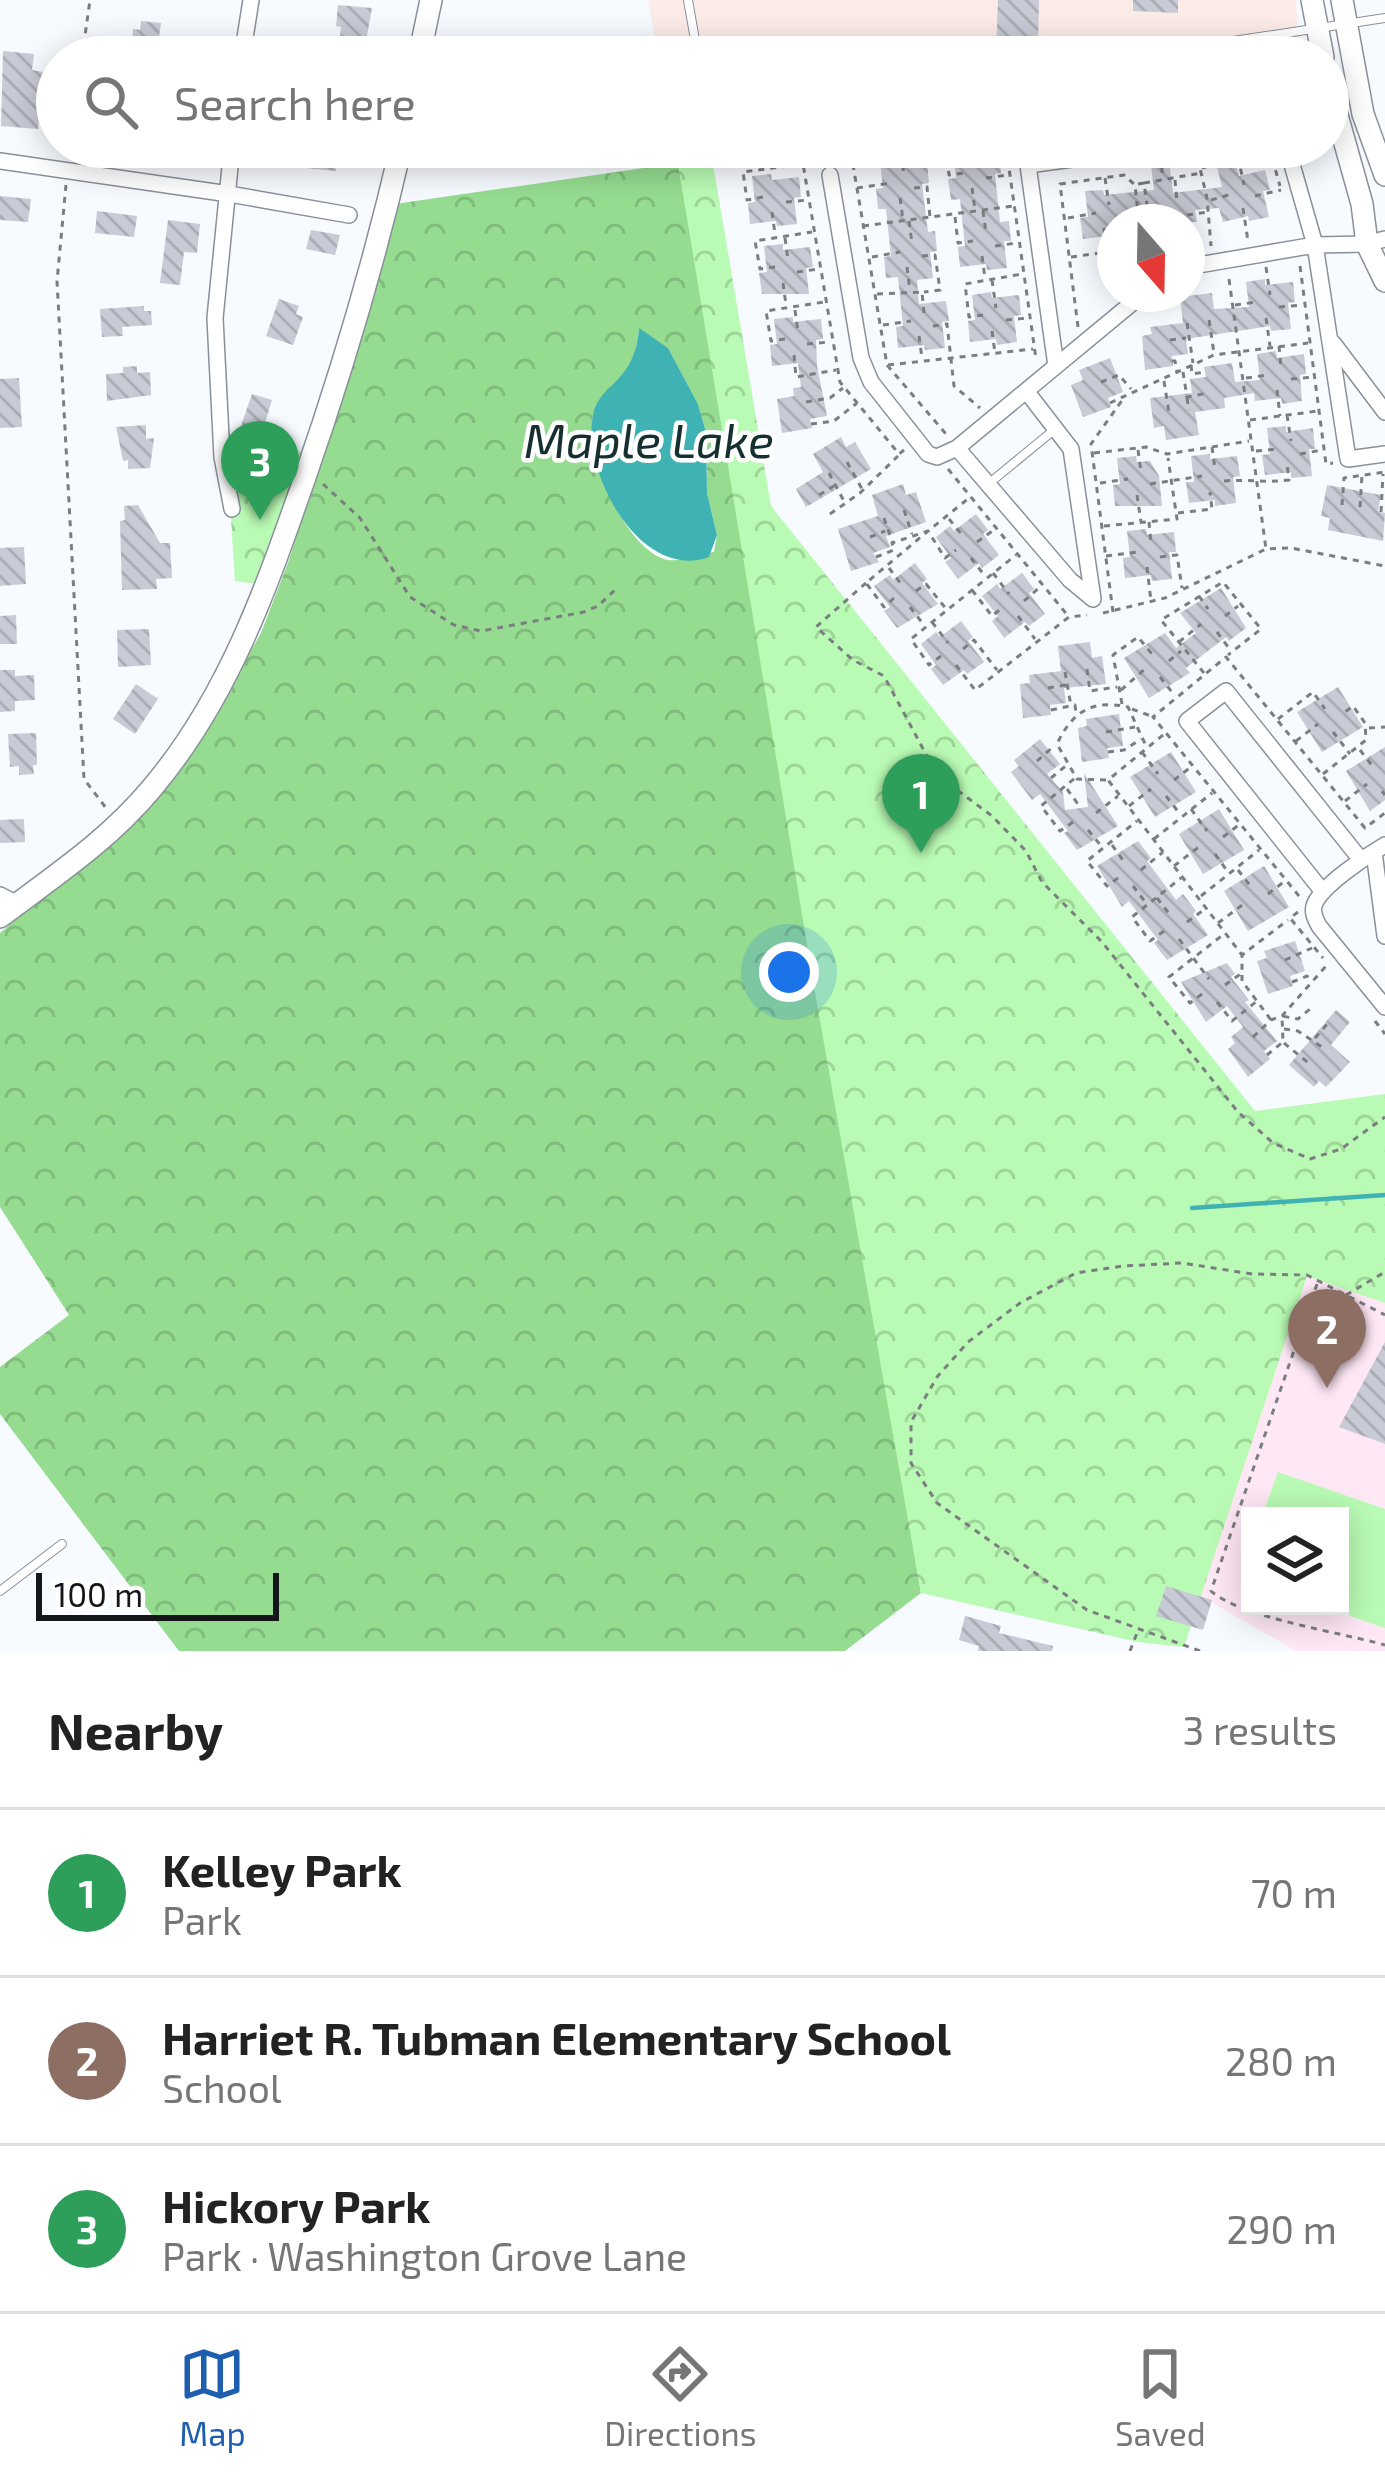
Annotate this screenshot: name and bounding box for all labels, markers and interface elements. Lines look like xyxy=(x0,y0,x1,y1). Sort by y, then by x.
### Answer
search box xyxy=(36,36,1349,168)
icon: search xyxy=(78,69,144,135)
text: Search here xyxy=(174,75,416,129)
north arrow xyxy=(1097,204,1205,312)
water label: Maple Lake xyxy=(524,410,774,468)
pin: 3 xyxy=(221,421,299,520)
pin: 1 xyxy=(882,754,960,853)
your location xyxy=(759,942,819,1002)
pin: 2 xyxy=(1288,1289,1366,1388)
map controls xyxy=(1241,1507,1349,1615)
button: layers xyxy=(1241,1507,1349,1615)
scale bar xyxy=(36,1567,279,1620)
text: 100 m xyxy=(54,1574,143,1614)
text: Nearby xyxy=(48,1699,223,1760)
text: 3 results xyxy=(1183,1706,1337,1753)
text: Kelley Park xyxy=(162,1842,402,1896)
text: 1 xyxy=(79,1869,95,1916)
text: 70 m xyxy=(1251,1869,1337,1916)
text: Park xyxy=(162,1896,242,1943)
text: Harriet R. Tubman Elementary School xyxy=(162,2010,951,2064)
text: 2 xyxy=(76,2037,98,2084)
text: 280 m xyxy=(1225,2037,1337,2084)
text: School xyxy=(162,2064,282,2111)
text: Hickory Park xyxy=(162,2178,430,2232)
text: 3 xyxy=(76,2205,98,2252)
text: 290 m xyxy=(1226,2205,1337,2252)
text: Park · Washington Grove Lane xyxy=(162,2232,687,2279)
tab: Map xyxy=(179,2341,246,2453)
tab: Directions xyxy=(604,2341,756,2453)
tab: Saved xyxy=(1115,2341,1206,2453)

